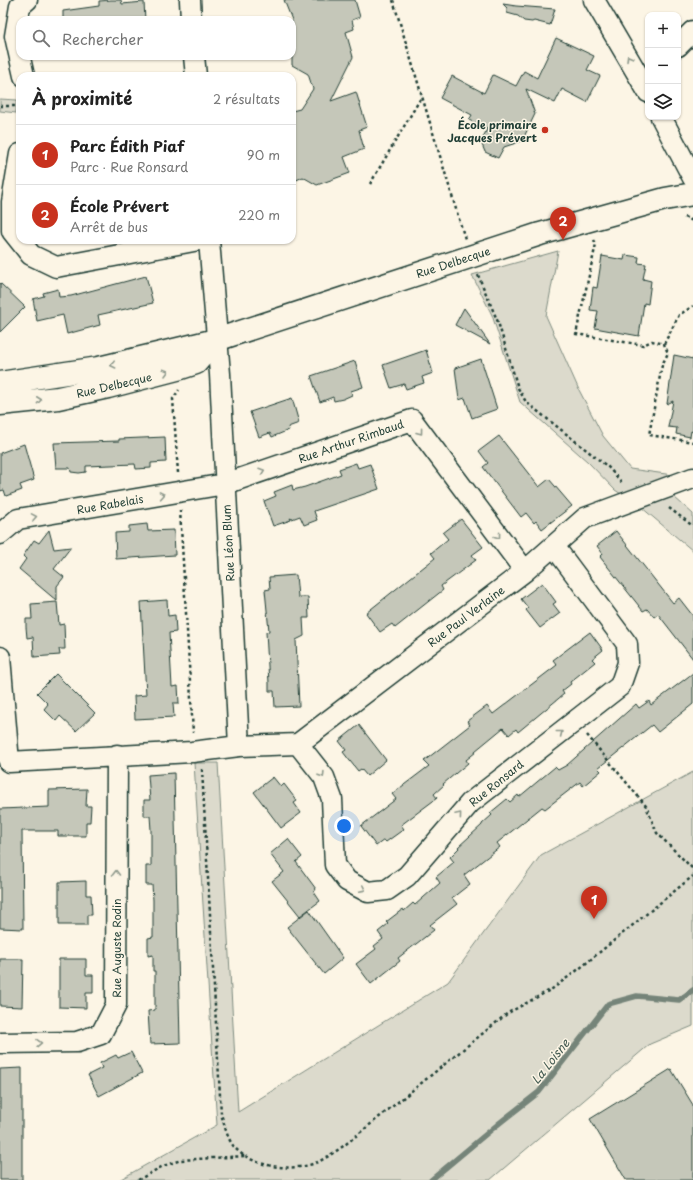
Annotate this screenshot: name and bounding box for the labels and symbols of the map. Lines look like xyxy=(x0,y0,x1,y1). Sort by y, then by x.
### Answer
one-way arrow xyxy=(626,55,633,62)
place label: École primaire Jacques Prévert xyxy=(447,116,537,146)
marker: École primaire Jacques Prévert xyxy=(540,125,550,135)
pin: 2 xyxy=(550,207,576,240)
street label: Rue Delbecque xyxy=(414,242,492,282)
one-way arrow xyxy=(110,360,116,368)
street label: Rue Delbecque xyxy=(74,368,154,402)
one-way arrow xyxy=(162,368,169,377)
one-way arrow xyxy=(36,395,42,404)
street label: Rue Arthur Rimbaud xyxy=(296,415,406,467)
one-way arrow xyxy=(415,427,422,434)
one-way arrow xyxy=(258,467,265,476)
street label: Rue Rabelais xyxy=(75,490,145,518)
one-way arrow xyxy=(159,491,165,500)
street label: Rue Léon Blum xyxy=(217,504,239,582)
one-way arrow xyxy=(30,513,37,521)
one-way arrow xyxy=(493,531,500,538)
street label: Rue Paul Verlaine xyxy=(424,581,508,651)
one-way arrow xyxy=(555,730,562,737)
street label: Rue Ronsard xyxy=(465,755,527,810)
one-way arrow xyxy=(318,771,325,778)
one-way arrow xyxy=(455,812,462,819)
your location xyxy=(334,816,354,836)
one-way arrow xyxy=(112,870,120,876)
one-way arrow xyxy=(358,884,366,892)
pin: 1 xyxy=(581,886,607,919)
street label: Rue Auguste Rodin xyxy=(108,898,125,998)
water label: La Loisne xyxy=(527,1034,574,1087)
one-way arrow xyxy=(36,1039,42,1047)

